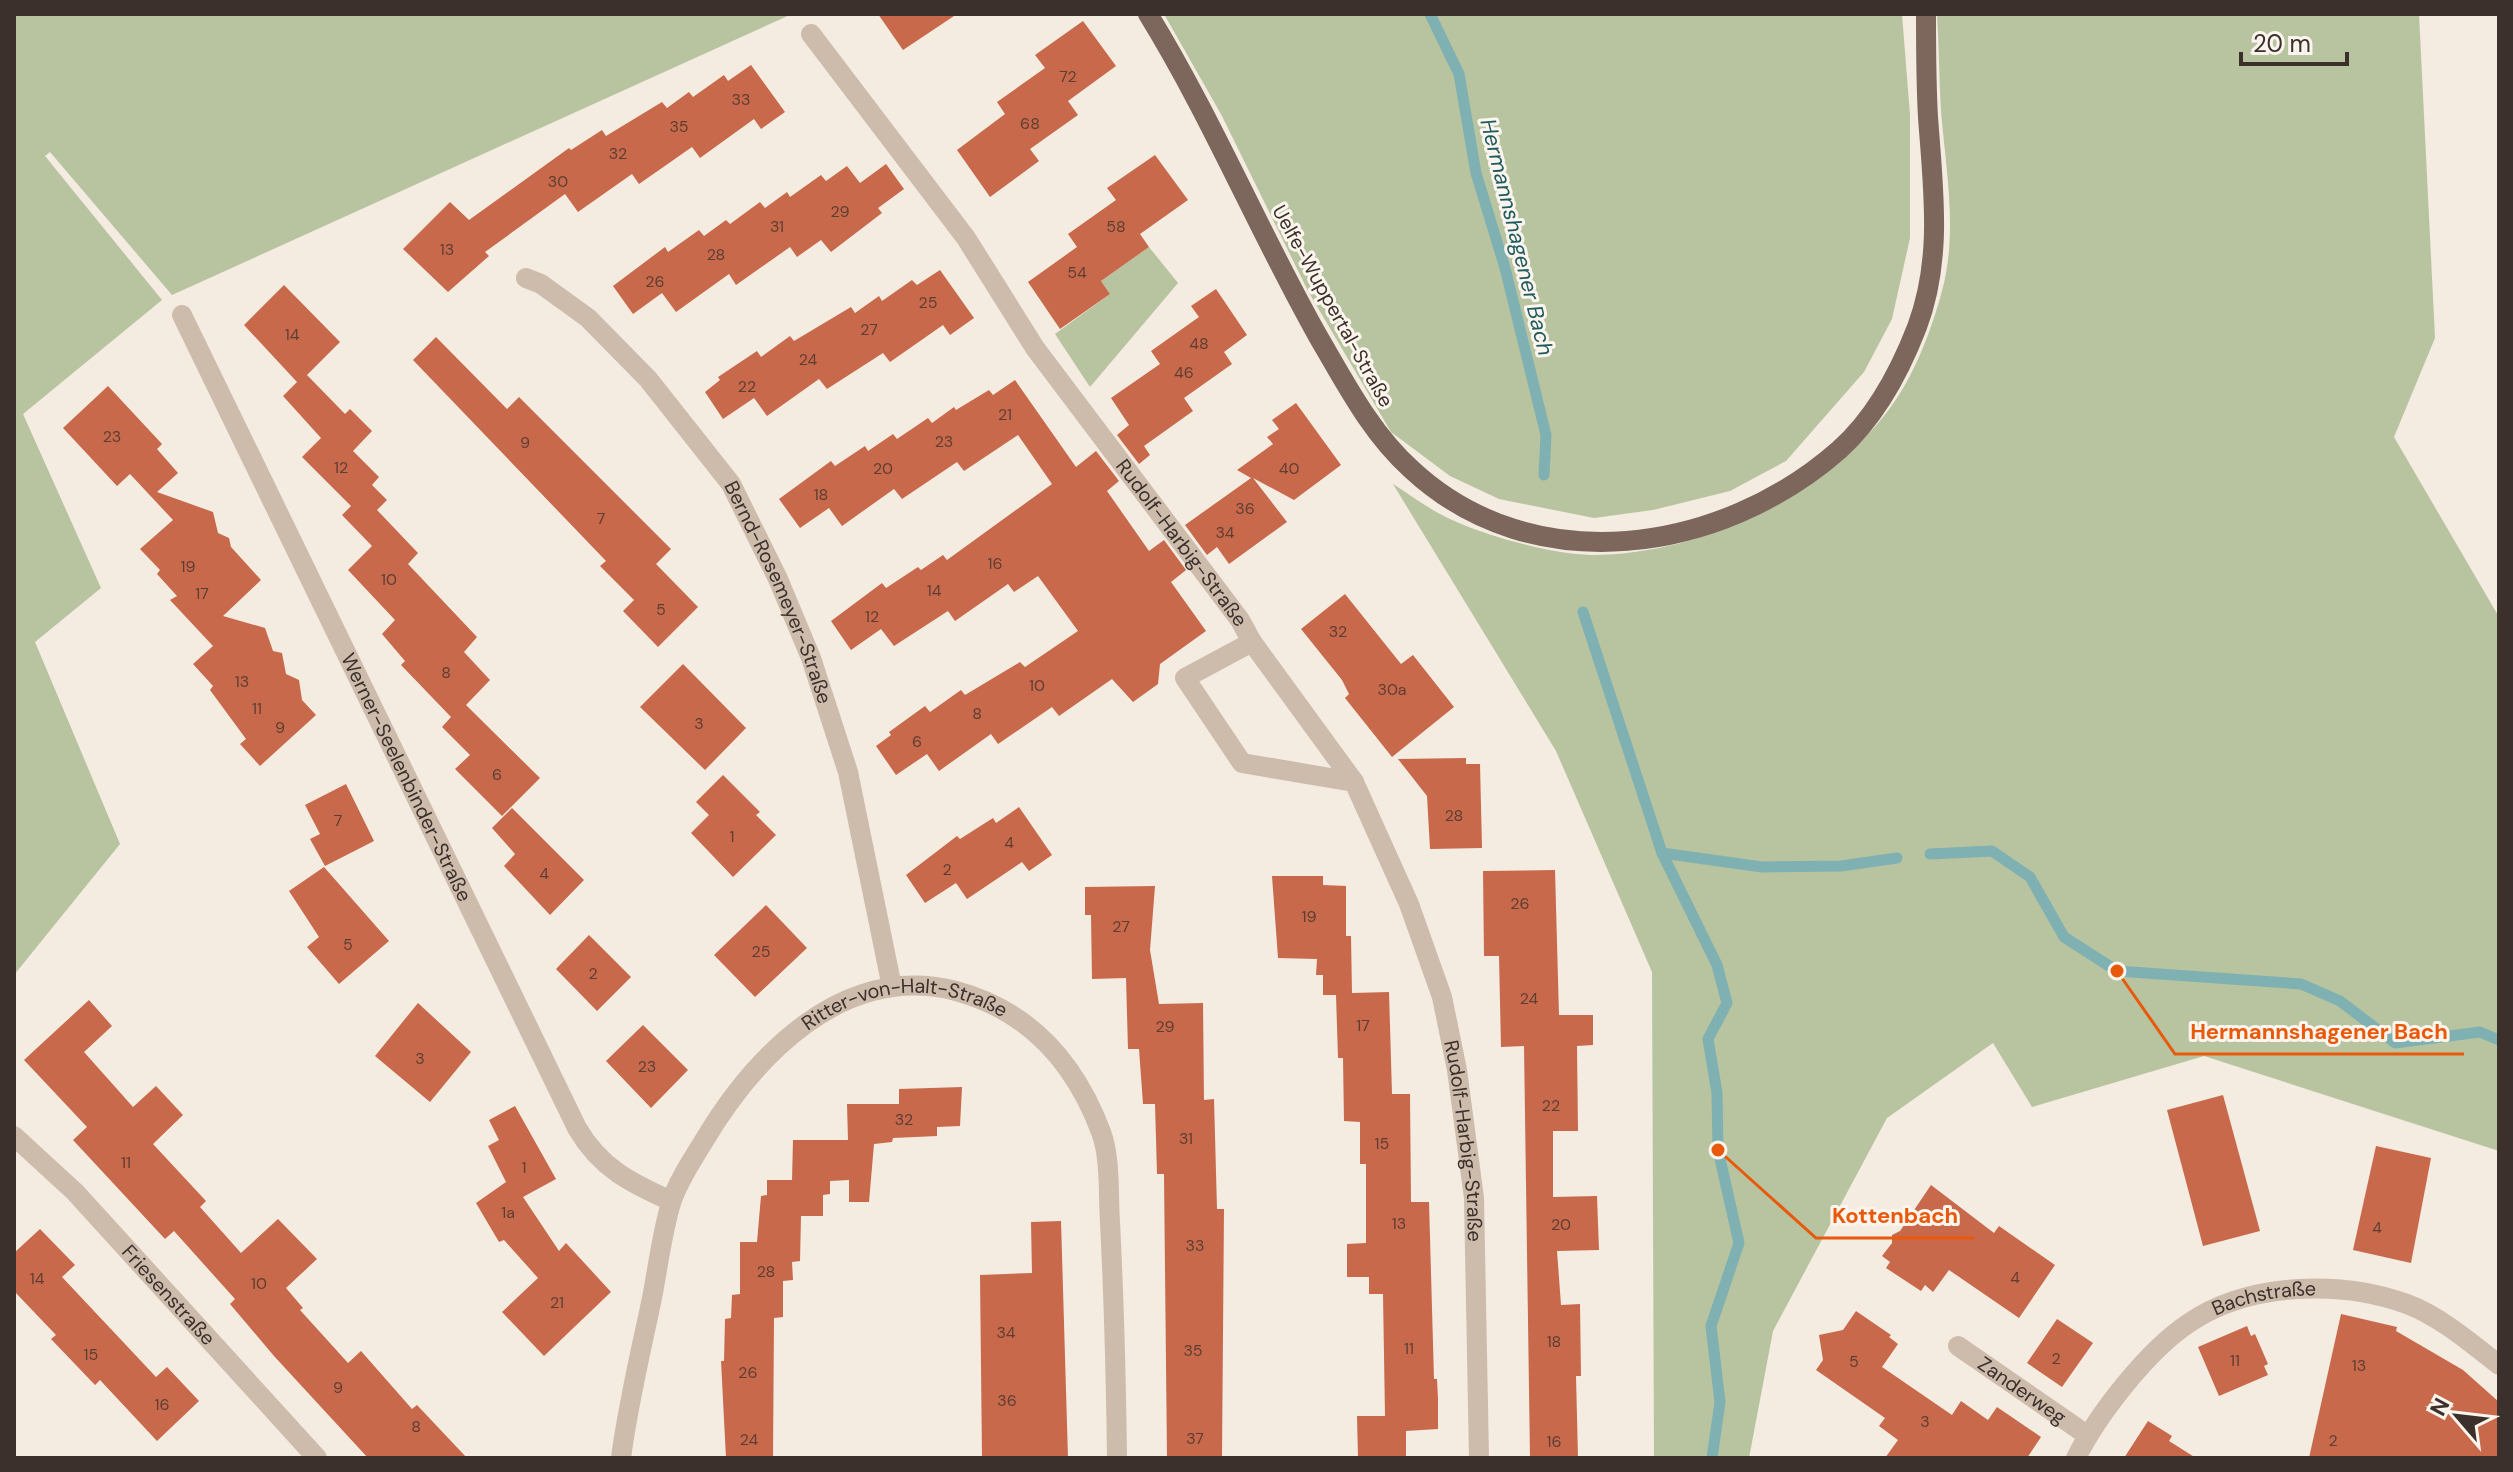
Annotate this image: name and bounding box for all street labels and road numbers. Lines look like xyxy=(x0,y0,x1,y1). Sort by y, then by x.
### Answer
street label: Uelfe-Wuppertal-Straße xyxy=(1267,200,1399,412)
street label: Rudolf-Harbig-Straße xyxy=(1110,454,1253,632)
street label: Bernd-Rosemeyer-Straße xyxy=(718,476,838,707)
street label: Werner-Seelenbinder-Straße xyxy=(335,649,478,906)
street label: Ritter-von-Halt-Straße xyxy=(796,973,1012,1036)
street label: Rudolf-Harbig-Straße xyxy=(1438,1038,1488,1242)
street label: Friesenstraße xyxy=(116,1239,221,1351)
street label: Bachstraße xyxy=(2208,1275,2316,1321)
street label: Zanderweg xyxy=(1973,1351,2072,1430)

